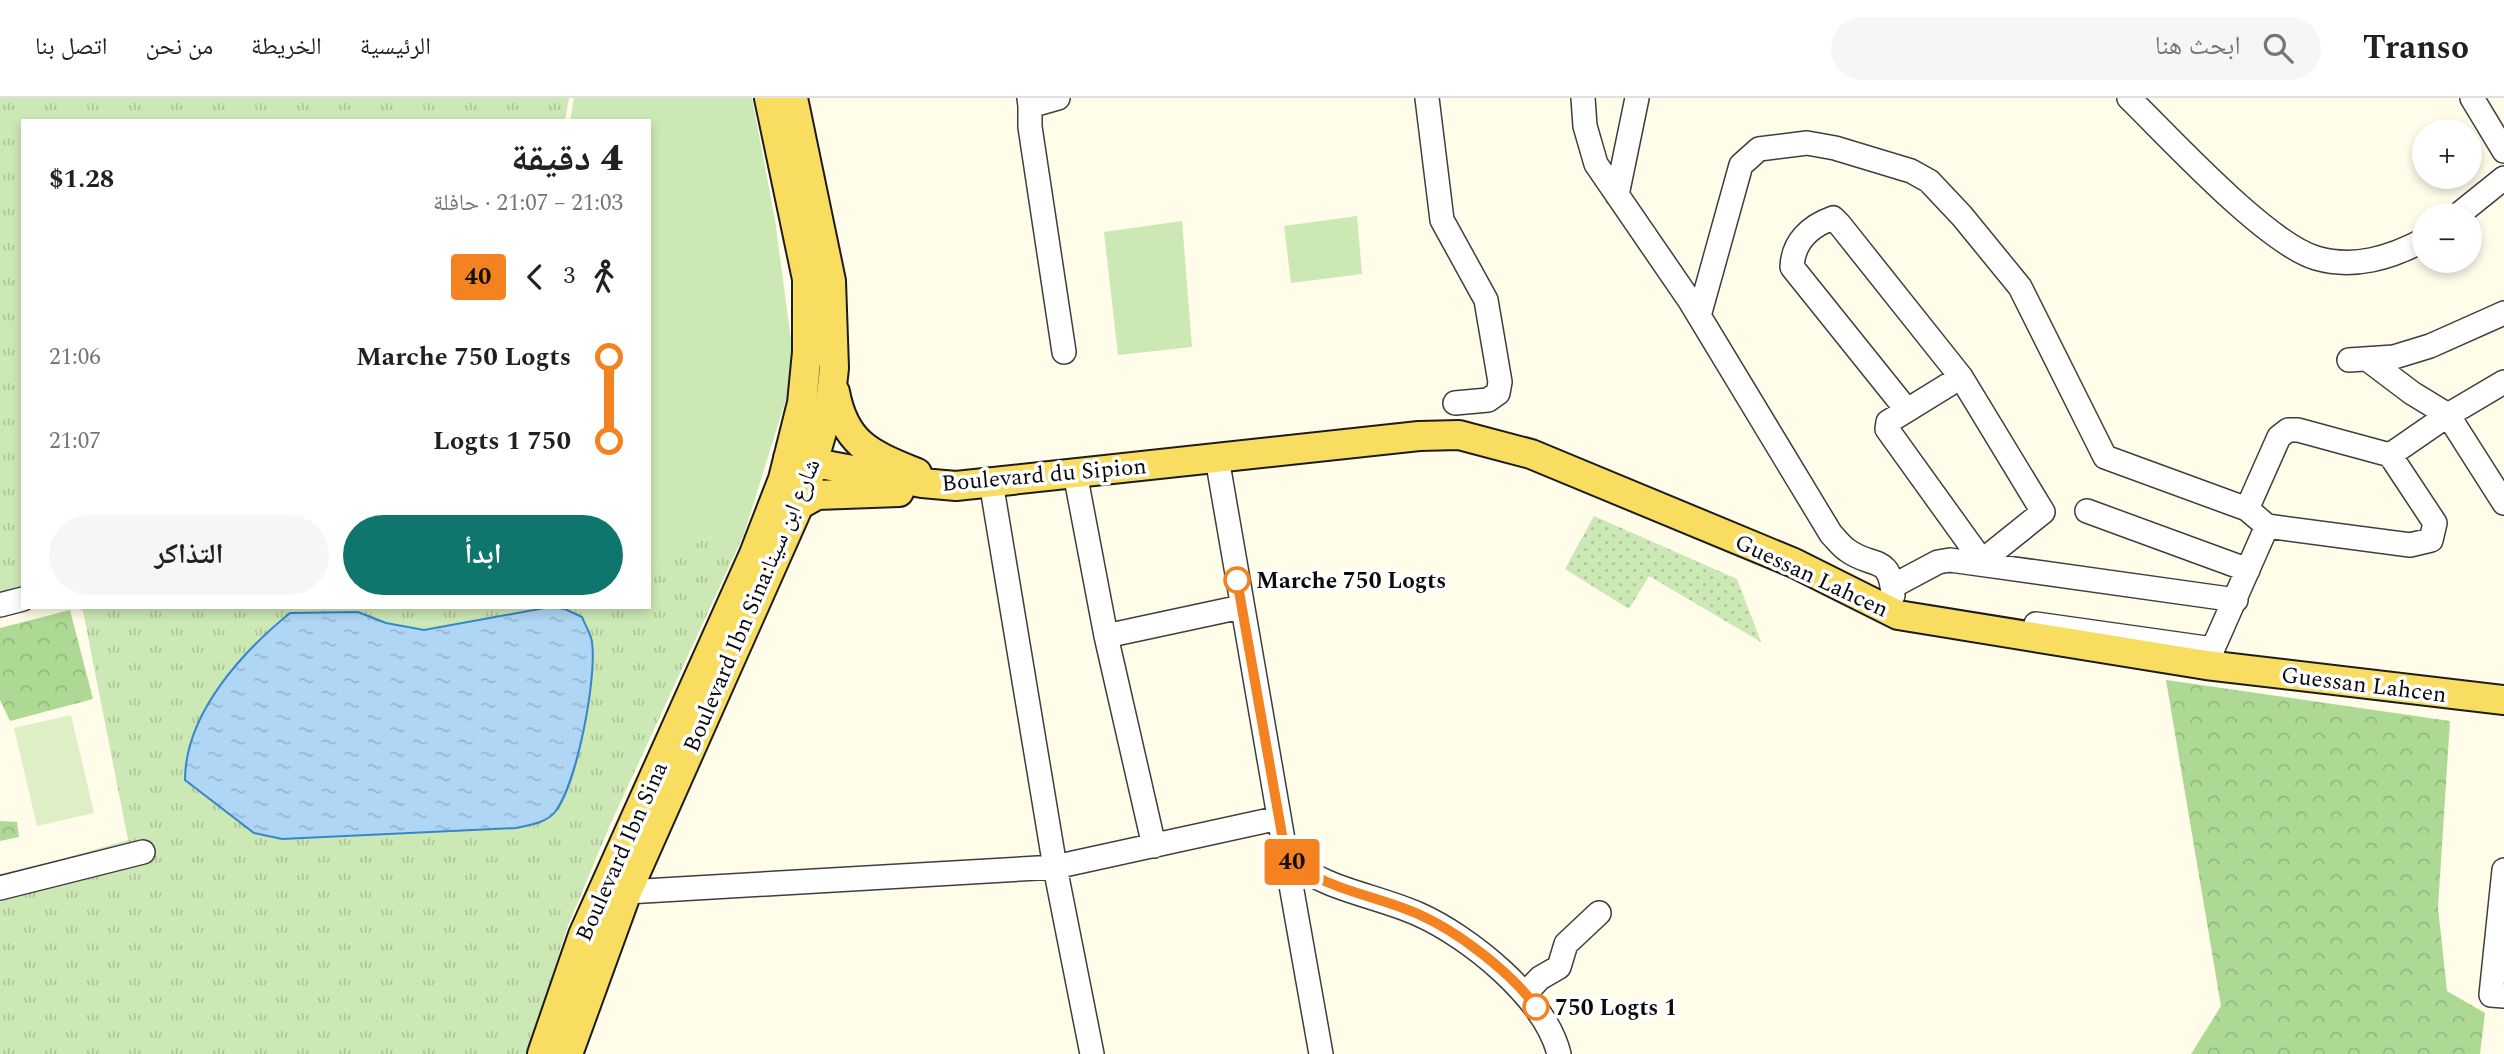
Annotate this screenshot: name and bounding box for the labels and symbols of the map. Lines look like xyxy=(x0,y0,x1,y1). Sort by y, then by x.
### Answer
street label: Boulevard du Sipion xyxy=(940,449,1148,502)
street label: Boulevard Ibn Sina:شارع ابن سينا xyxy=(675,453,830,758)
street label: Guessan Lahcen xyxy=(1729,525,1894,627)
place label: Marche 750 Logts xyxy=(1256,564,1446,599)
marker: Marche 750 Logts xyxy=(1224,567,1250,593)
street label: Guessan Lahcen xyxy=(2279,658,2448,713)
street label: Boulevard Ibn Sina xyxy=(567,756,678,947)
line badge: 40 xyxy=(1260,839,1324,885)
place label: 750 Logts 1 xyxy=(1555,991,1677,1026)
marker: 750 Logts 1 xyxy=(1523,994,1549,1020)

